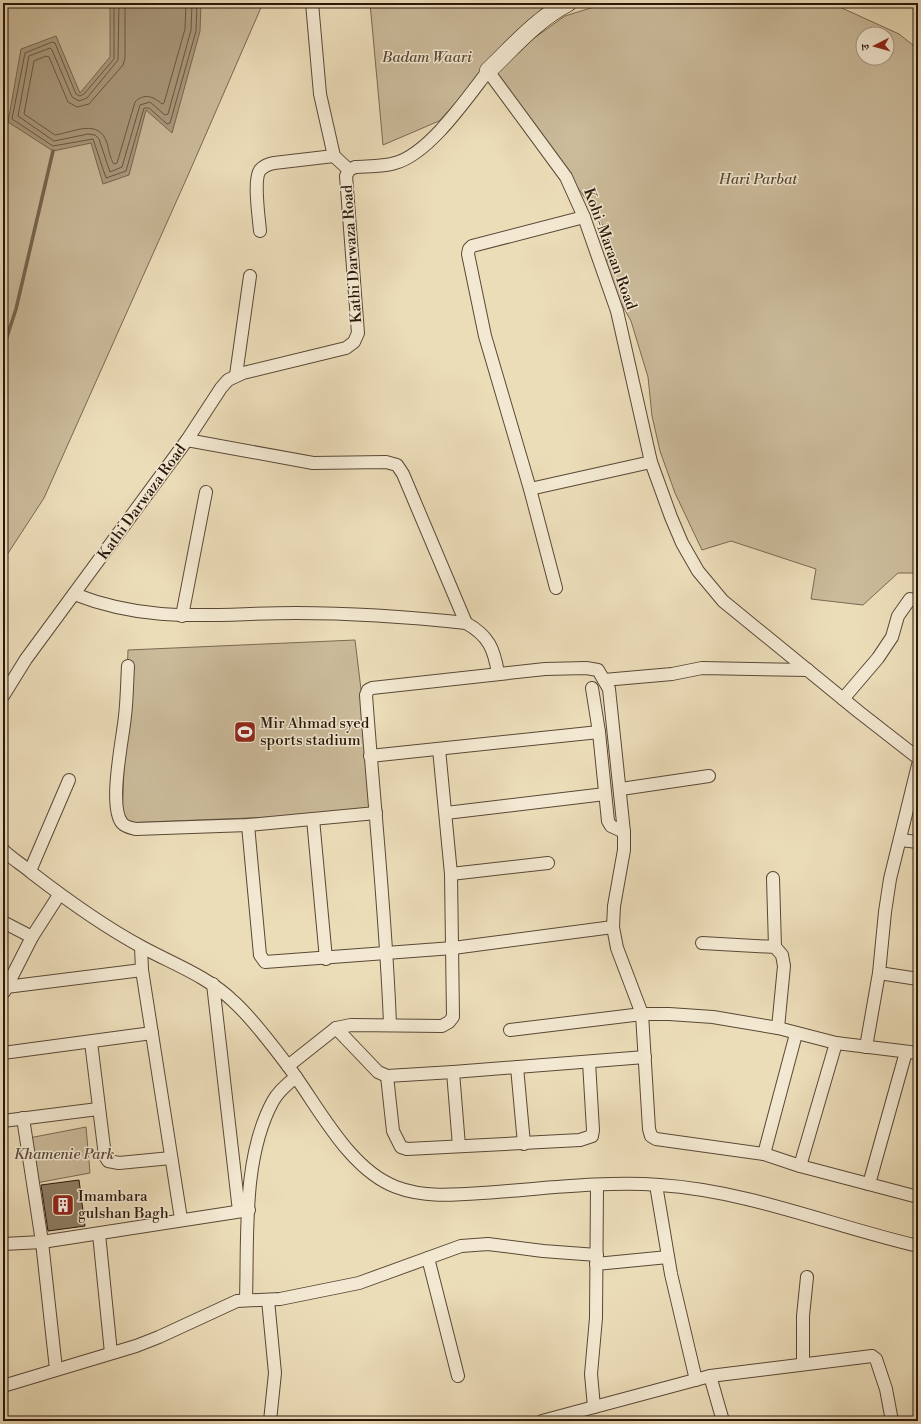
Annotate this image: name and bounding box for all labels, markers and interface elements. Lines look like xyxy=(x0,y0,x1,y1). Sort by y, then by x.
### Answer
north arrow xyxy=(855,26,895,66)
text: उ xyxy=(859,42,873,51)
park label: Badam Waari xyxy=(381,48,472,67)
park label: Hari Parbat xyxy=(718,170,798,189)
street label: Kathi Darwaza Road xyxy=(338,184,366,324)
street label: Kohi-Maraan Road xyxy=(579,185,641,313)
street label: Kathi Darwaza Road xyxy=(94,440,191,564)
place label: Mir Ahmad syed sports stadium xyxy=(260,714,370,750)
sports icon: Mir Ahmad syed sports stadium xyxy=(232,719,258,745)
park label: Khamenie Park xyxy=(14,1145,114,1164)
place label: Imambara gulshan Bagh xyxy=(78,1187,169,1223)
building icon: Imambara gulshan Bagh xyxy=(50,1192,76,1218)

